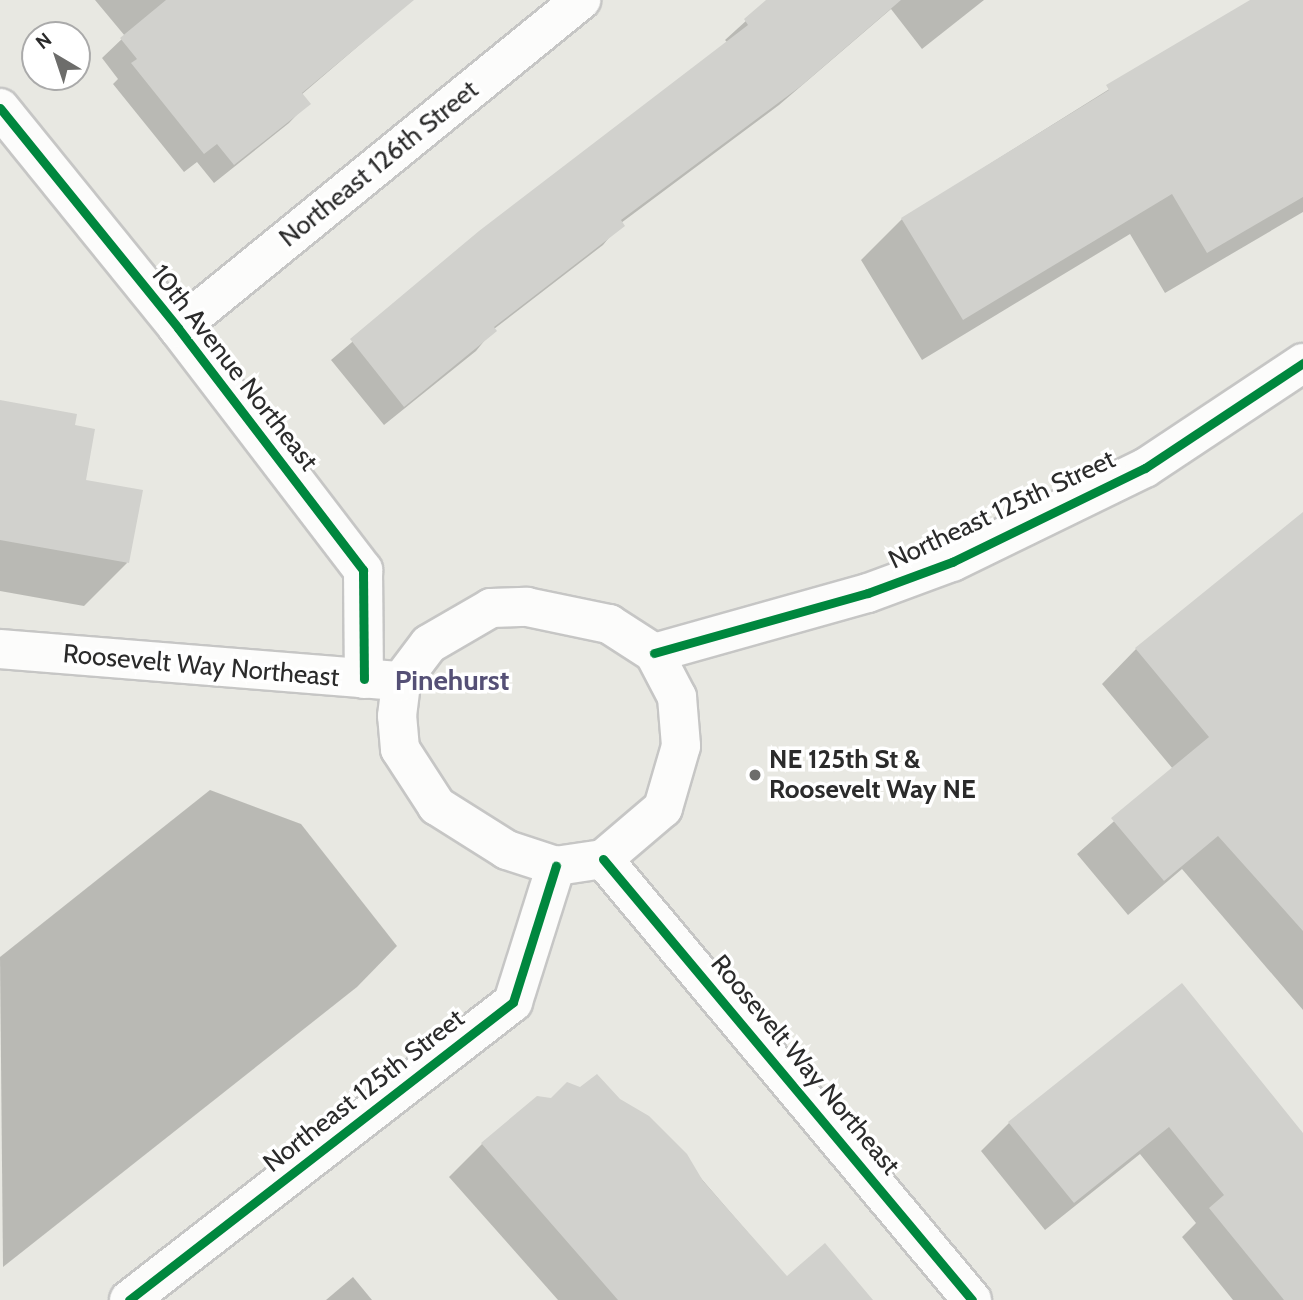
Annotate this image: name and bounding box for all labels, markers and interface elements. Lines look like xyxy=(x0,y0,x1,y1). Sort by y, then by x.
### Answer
north arrow xyxy=(21,21,91,91)
text: N xyxy=(31,28,56,54)
street label: Northeast 126th Street xyxy=(273,74,485,254)
street label: 10th Avenue Northeast xyxy=(144,259,324,477)
street label: Northeast 125th Street xyxy=(884,444,1120,576)
street label: Roosevelt Way Northeast xyxy=(61,638,341,694)
district label: Pinehurst xyxy=(395,663,509,697)
place label: NE 125th St & Roosevelt Way NE xyxy=(769,744,976,806)
marker: NE 125th St & Roosevelt Way NE xyxy=(747,767,763,783)
street label: Roosevelt Way Northeast xyxy=(704,949,906,1181)
street label: Northeast 125th Street xyxy=(257,1003,471,1179)

